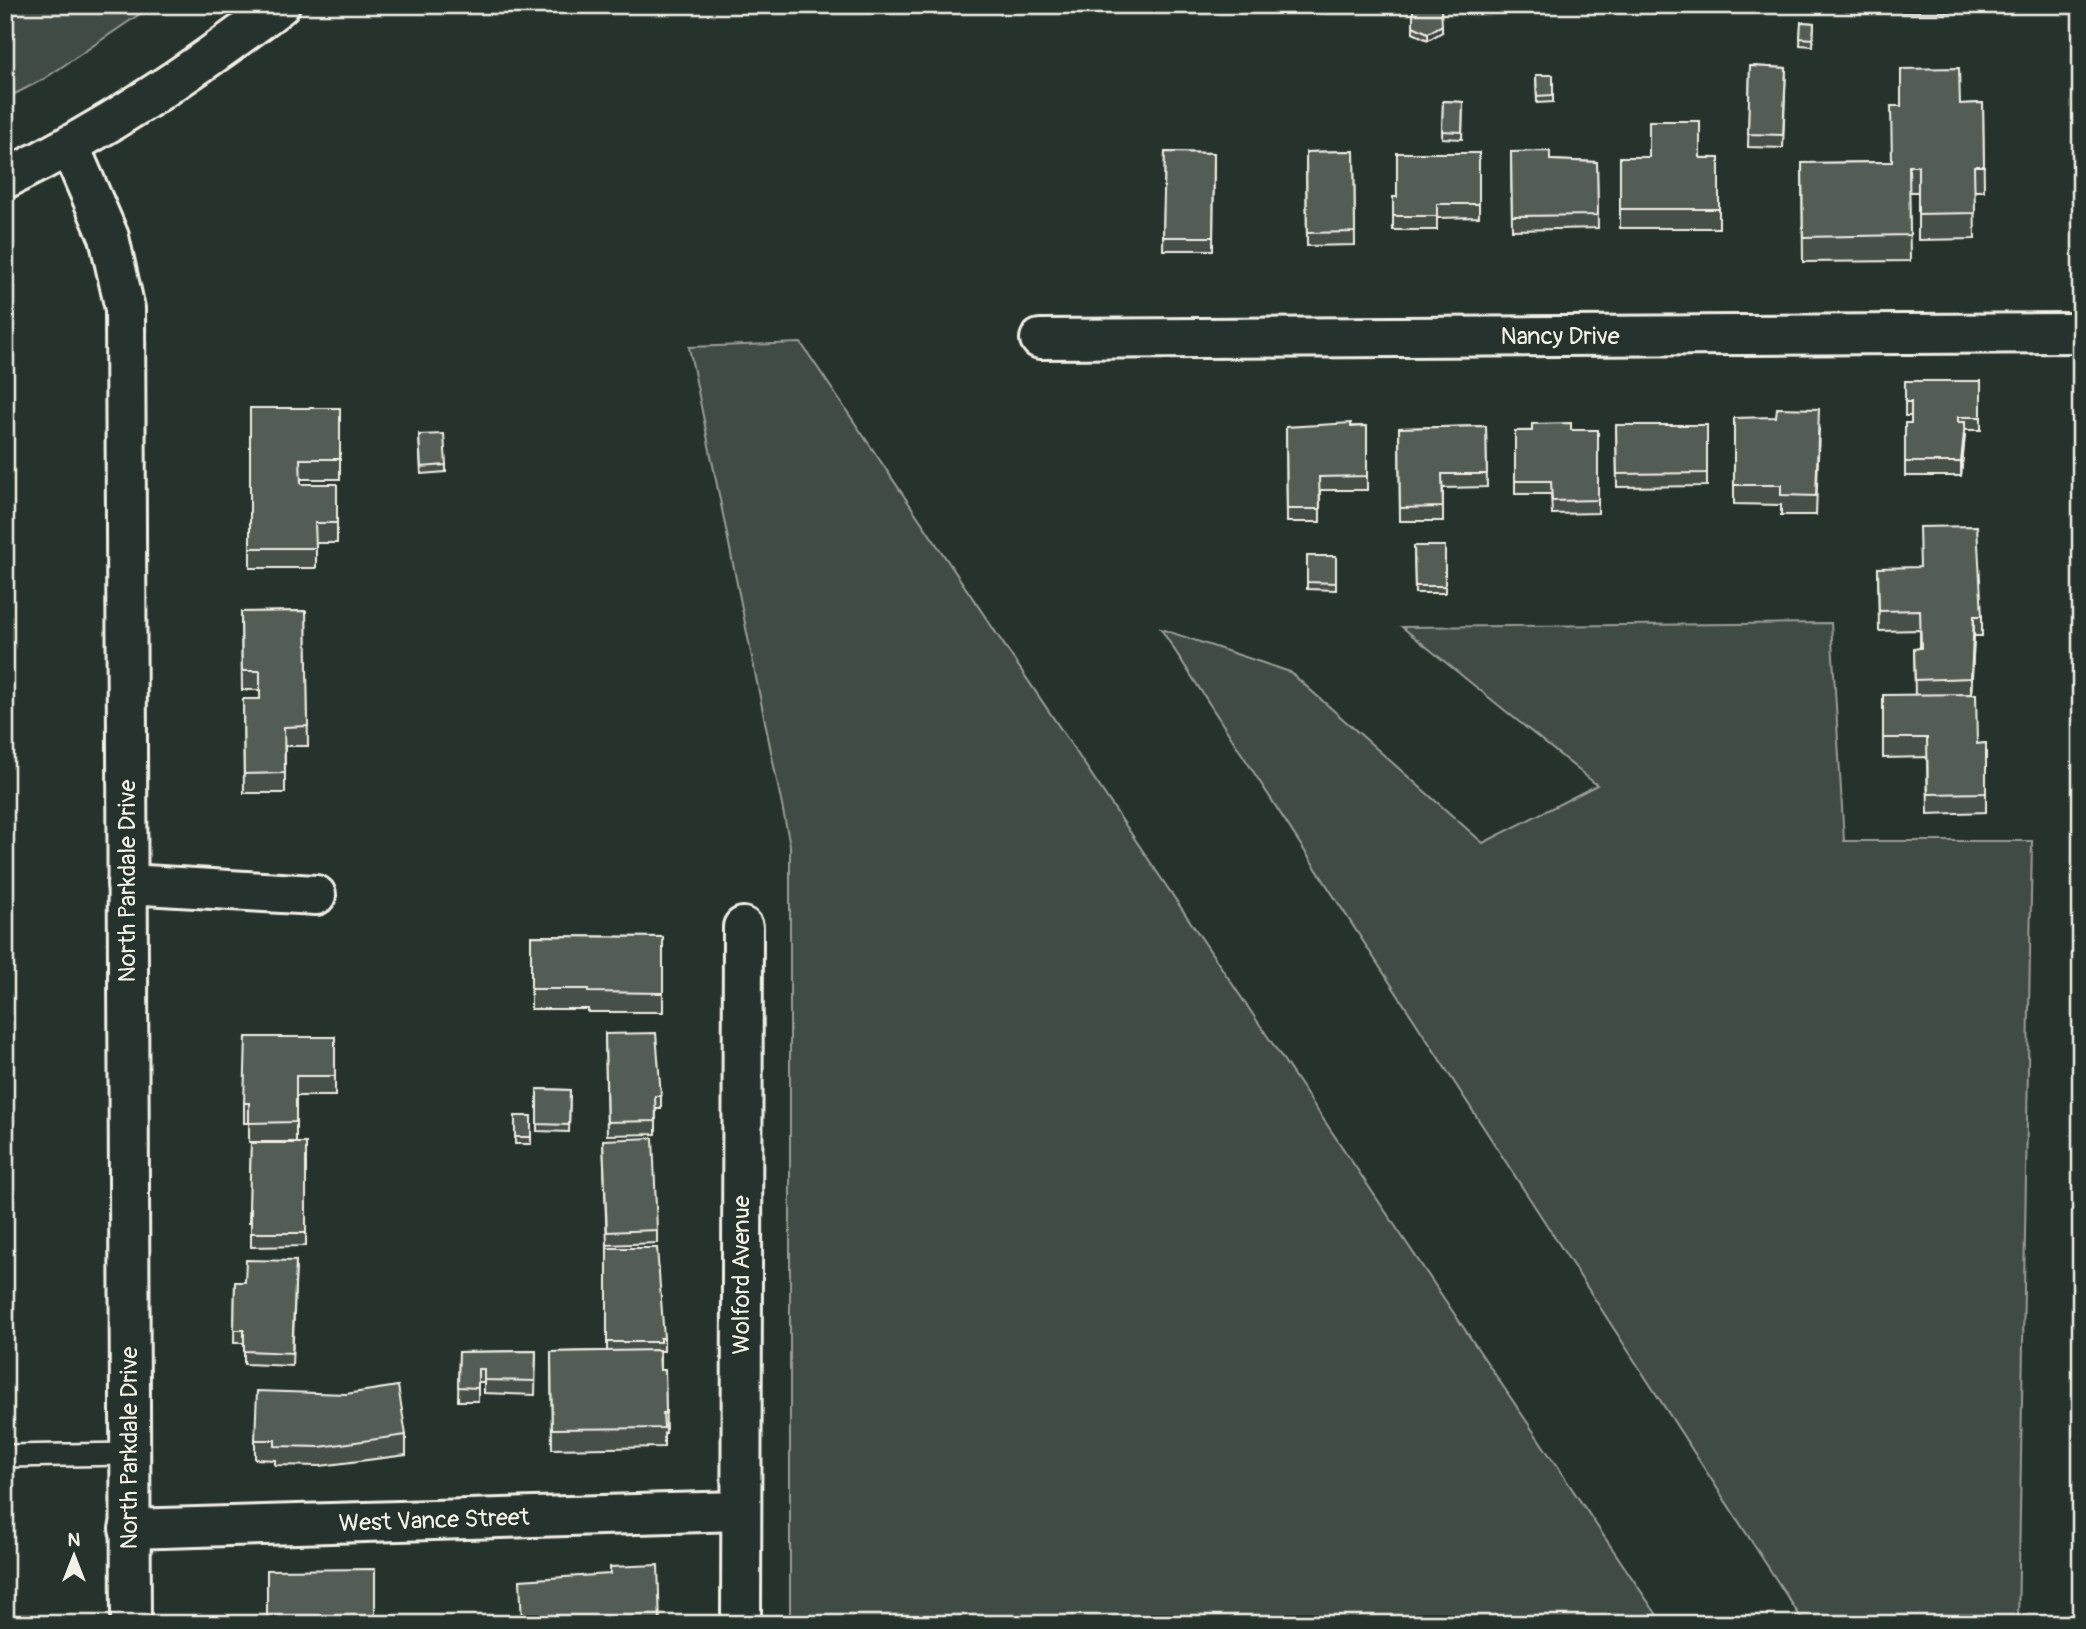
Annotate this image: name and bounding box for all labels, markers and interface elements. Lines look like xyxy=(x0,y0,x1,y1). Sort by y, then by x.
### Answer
street label: Nancy Drive xyxy=(1500,322,1620,351)
street label: North Parkdale Drive xyxy=(113,779,142,982)
street label: Wolford Avenue xyxy=(727,1195,756,1355)
street label: North Parkdale Drive xyxy=(115,1346,144,1549)
street label: West Vance Street xyxy=(338,1503,530,1538)
north arrow xyxy=(38,1520,108,1590)
text: N xyxy=(68,1528,81,1552)

